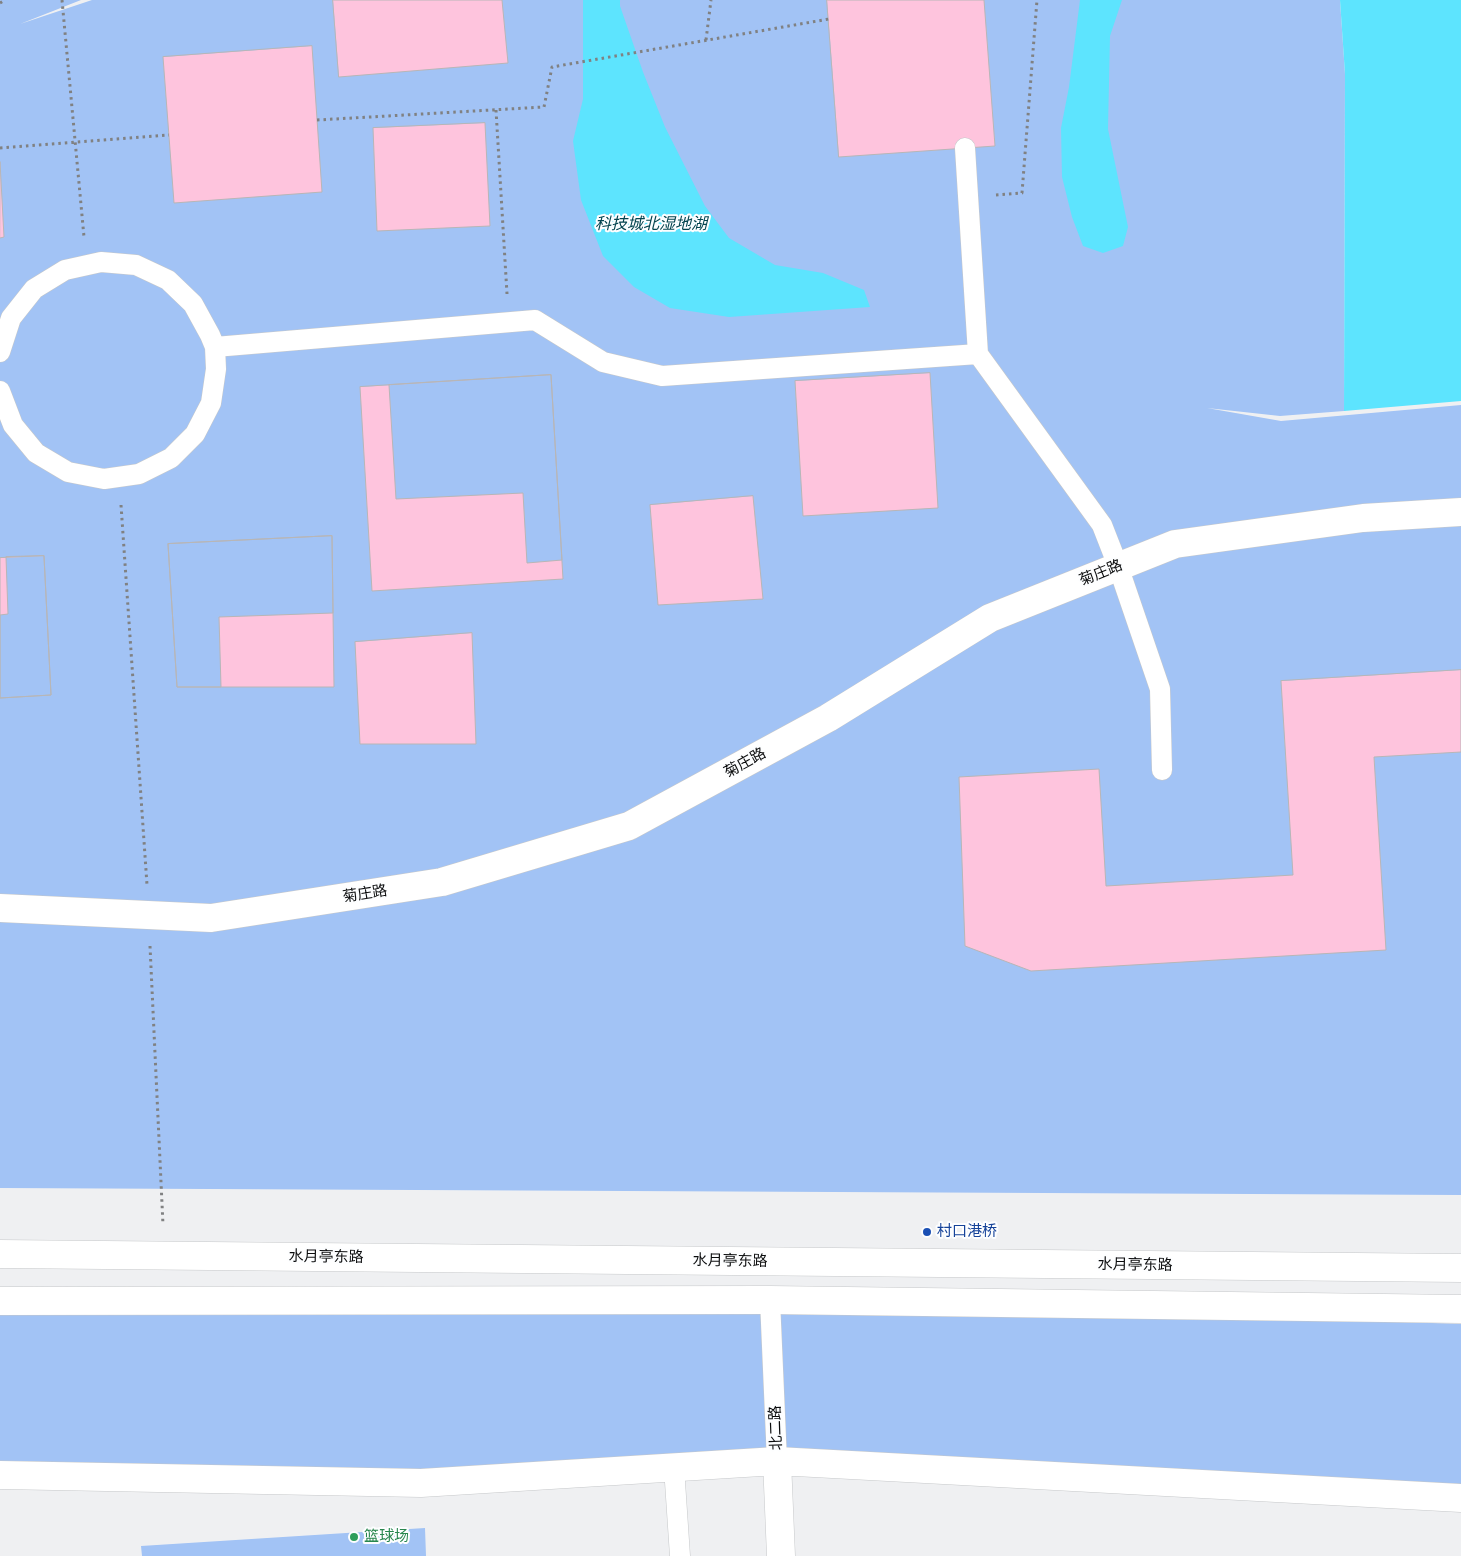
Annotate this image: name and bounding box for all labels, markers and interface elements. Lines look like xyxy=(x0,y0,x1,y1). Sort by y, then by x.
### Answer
water label: 科技城北湿地湖 xyxy=(595,214,707,234)
street label: 菊庄路 xyxy=(1077,556,1125,590)
street label: 菊庄路 xyxy=(721,744,769,782)
street label: 菊庄路 xyxy=(341,882,389,906)
place label: 村口港桥 xyxy=(937,1223,997,1241)
marker: 村口港桥 xyxy=(921,1226,933,1238)
street label: 水月亭东路 xyxy=(288,1247,364,1267)
street label: 水月亭东路 xyxy=(692,1251,768,1271)
street label: 水月亭东路 xyxy=(1097,1255,1173,1275)
street label: 北二路 xyxy=(766,1405,786,1451)
place label: 篮球场 xyxy=(364,1528,409,1546)
marker: 篮球场 xyxy=(348,1531,360,1543)

